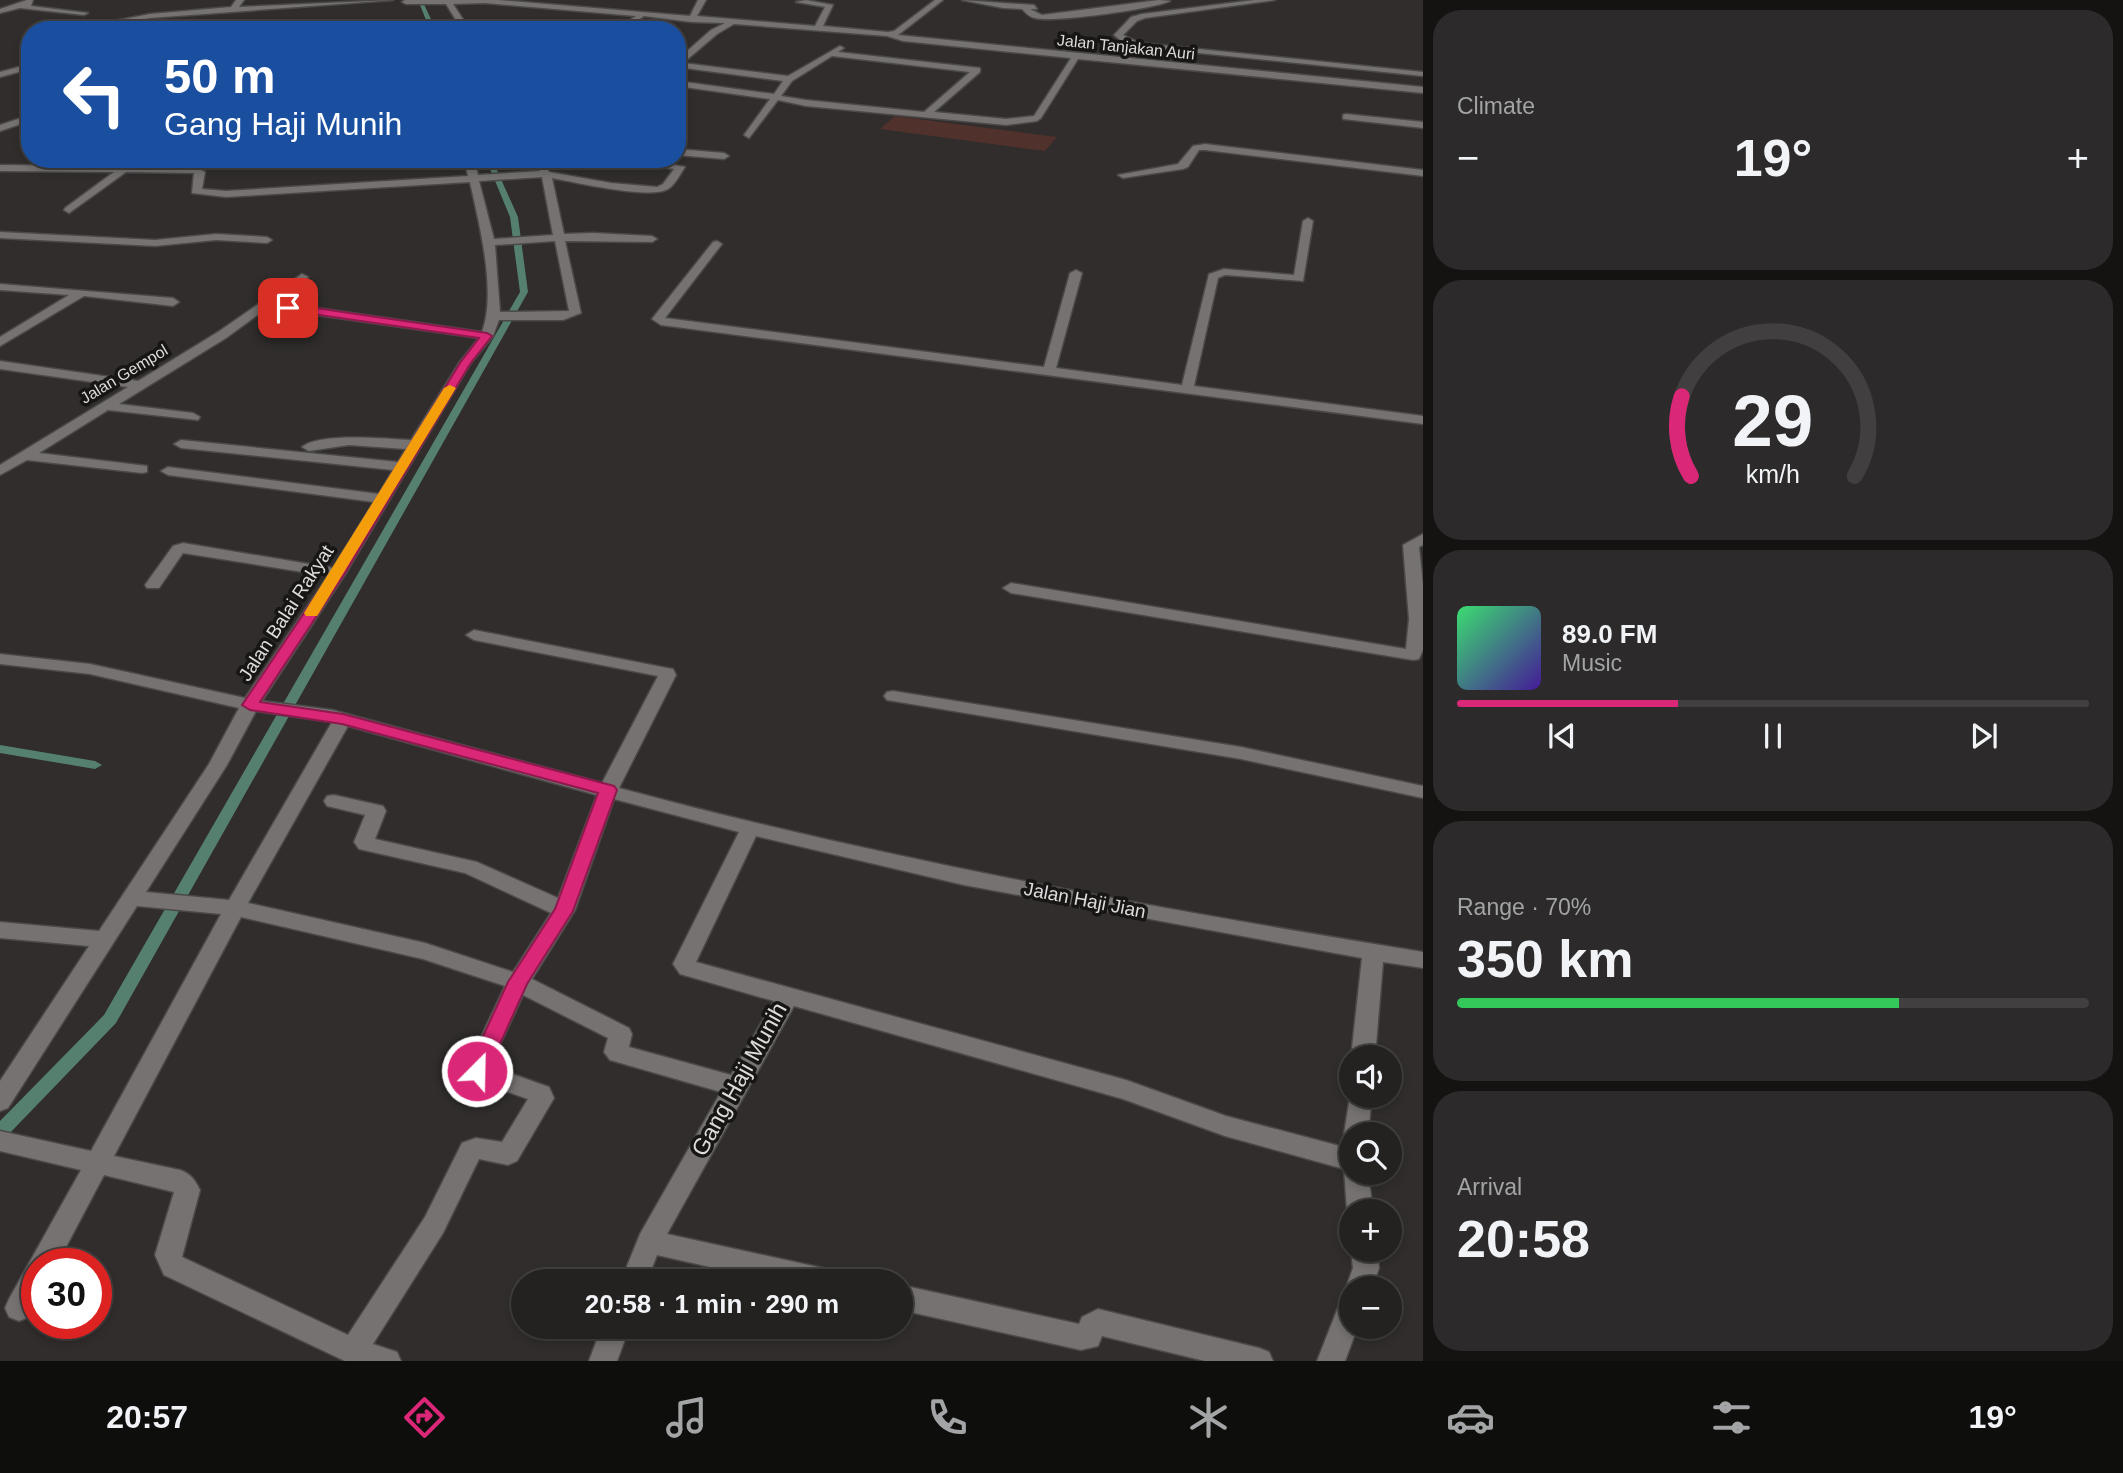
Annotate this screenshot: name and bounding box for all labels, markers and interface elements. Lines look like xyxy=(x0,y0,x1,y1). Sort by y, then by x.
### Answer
street label: Jalan Tanjakan Auri xyxy=(1056,31,1196,63)
icon: left xyxy=(49,49,140,140)
text: 50 m xyxy=(164,49,276,103)
text: Climate xyxy=(1457,93,1535,119)
text: Gang Haji Munih xyxy=(164,106,402,142)
text: 19° xyxy=(1734,129,1812,187)
text: − xyxy=(1457,137,1479,179)
text: + xyxy=(2067,137,2089,179)
pin xyxy=(258,278,318,338)
icon: arrive xyxy=(269,289,307,327)
street label: Jalan Gempol xyxy=(77,341,171,407)
text: 29 xyxy=(1733,381,1813,462)
text: km/h xyxy=(1746,460,1800,488)
street label: Jalan Balai Rakyat xyxy=(234,541,338,685)
text: 89.0 FM xyxy=(1562,619,1657,649)
text: Music xyxy=(1562,650,1622,676)
icon: previous xyxy=(1543,717,1581,755)
icon: pause xyxy=(1754,717,1792,755)
icon: next xyxy=(1965,717,2003,755)
street label: Jalan Haji Jian xyxy=(1022,878,1148,922)
text: Range · 70% xyxy=(1457,894,1591,920)
text: 350 km xyxy=(1457,930,1633,988)
street label: Gang Haji Munih xyxy=(686,998,792,1160)
position arrow xyxy=(440,1034,514,1108)
map controls xyxy=(1339,1045,1402,1339)
button: sound xyxy=(1339,1045,1402,1108)
button: search xyxy=(1339,1122,1402,1185)
text: Arrival xyxy=(1457,1174,1522,1200)
button: + xyxy=(1339,1199,1402,1262)
text: 20:58 xyxy=(1457,1210,1590,1268)
speed limit sign: 30 xyxy=(21,1248,112,1339)
button: − xyxy=(1339,1276,1402,1339)
text: 20:58 · 1 min · 290 m xyxy=(585,1289,839,1319)
icon: directions xyxy=(400,1393,449,1442)
icon: music xyxy=(662,1393,711,1442)
icon: phone xyxy=(923,1393,972,1442)
icon: climate xyxy=(1184,1393,1233,1442)
icon: car xyxy=(1446,1393,1495,1442)
icon: filters xyxy=(1707,1393,1756,1442)
text: 20:57 xyxy=(106,1399,188,1435)
text: 19° xyxy=(1968,1399,2017,1435)

